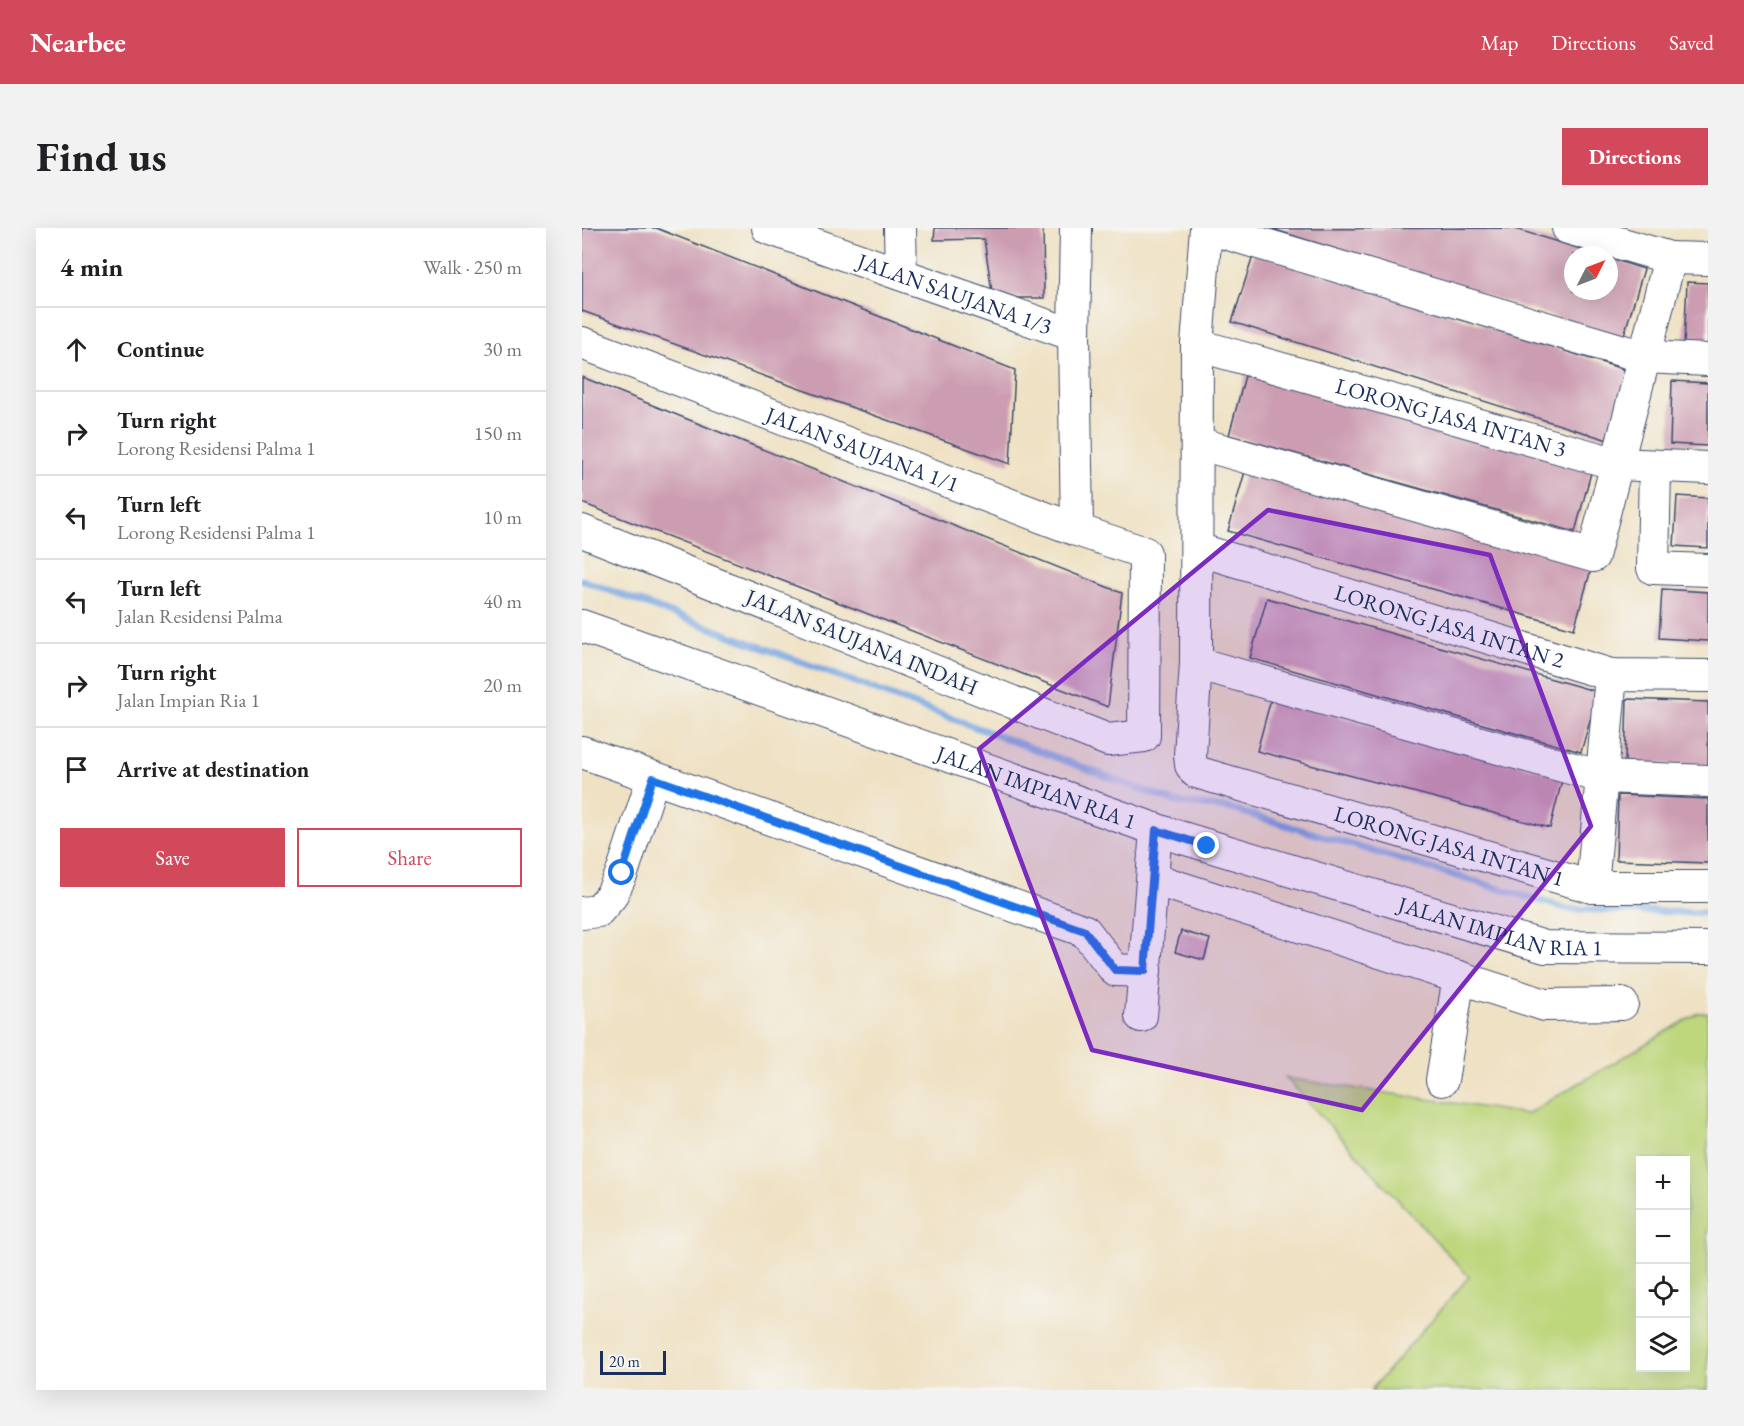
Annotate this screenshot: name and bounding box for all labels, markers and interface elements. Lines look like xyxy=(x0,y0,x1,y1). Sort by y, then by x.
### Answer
text: Nearbee xyxy=(30,24,126,60)
text: Map xyxy=(1481,29,1518,56)
text: Directions xyxy=(1551,29,1636,56)
text: Saved xyxy=(1669,29,1714,56)
button: Directions xyxy=(1562,128,1708,185)
text: Find us xyxy=(36,129,167,184)
street label: JALAN SAUJANA 1/3 xyxy=(852,245,1056,341)
north arrow xyxy=(1564,246,1618,300)
text: 4 min xyxy=(60,250,123,284)
text: Walk · 250 m xyxy=(423,254,522,280)
icon: ahead xyxy=(60,333,93,366)
text: Continue xyxy=(117,335,204,364)
text: 30 m xyxy=(483,336,522,362)
street label: LORONG JASA INTAN 3 xyxy=(1333,371,1569,463)
street label: JALAN SAUJANA 1/1 xyxy=(760,399,963,499)
text: Turn right xyxy=(117,406,216,435)
icon: right xyxy=(60,417,93,450)
text: 150 m xyxy=(474,420,522,446)
text: Lorong Residensi Palma 1 xyxy=(117,435,316,461)
text: Turn left xyxy=(117,490,201,519)
icon: left xyxy=(60,501,93,534)
text: 10 m xyxy=(483,504,522,530)
text: Lorong Residensi Palma 1 xyxy=(117,519,316,545)
text: Turn left xyxy=(117,574,201,603)
street label: LORONG JASA INTAN 2 xyxy=(1331,577,1568,675)
street label: JALAN SAUJANA INDAH xyxy=(740,581,982,702)
icon: left xyxy=(60,585,93,618)
text: 40 m xyxy=(483,588,522,614)
text: Jalan Residensi Palma xyxy=(117,603,283,629)
text: Turn right xyxy=(117,658,216,687)
icon: right xyxy=(60,669,93,702)
text: 20 m xyxy=(483,672,522,698)
text: Jalan Impian Ria 1 xyxy=(117,687,260,713)
street label: JALAN IMPIAN RIA 1 xyxy=(931,738,1140,836)
icon: arrive xyxy=(60,753,93,786)
text: Arrive at destination xyxy=(117,755,309,784)
street label: LORONG JASA INTAN 1 xyxy=(1331,798,1568,893)
button: Save xyxy=(60,828,285,887)
button: Share xyxy=(297,828,522,887)
route end xyxy=(1193,832,1219,858)
route start xyxy=(608,859,634,885)
street label: JALAN IMPIAN RIA 1 xyxy=(1393,889,1603,962)
map controls xyxy=(1636,1156,1690,1372)
button: + xyxy=(1636,1156,1690,1210)
button: − xyxy=(1636,1210,1690,1264)
button: locate xyxy=(1636,1264,1690,1318)
button: layers xyxy=(1636,1318,1690,1372)
scale bar xyxy=(600,1348,666,1376)
text: 20 m xyxy=(609,1351,640,1372)

